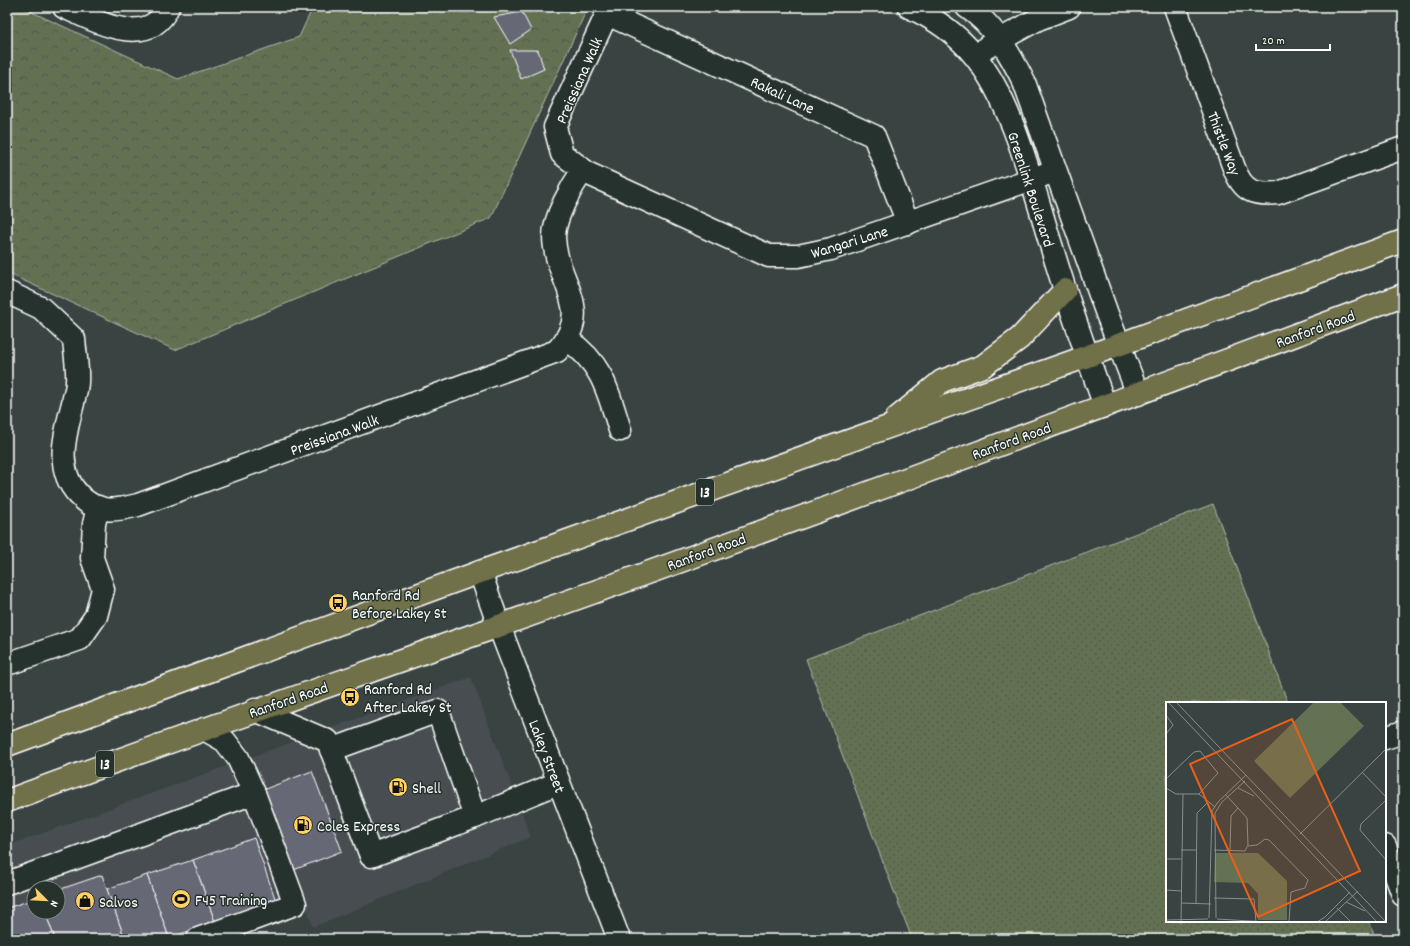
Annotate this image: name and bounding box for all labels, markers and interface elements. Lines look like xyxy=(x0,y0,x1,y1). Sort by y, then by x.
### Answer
scale bar xyxy=(1256,26,1330,52)
text: 20 m xyxy=(1262,33,1285,50)
street label: Preissiana Walk xyxy=(551,34,610,128)
street label: Rakali Lane xyxy=(746,71,818,121)
street label: Thistle Way xyxy=(1200,109,1246,180)
street label: Greenlink Boulevard xyxy=(1000,129,1059,250)
street label: Wangari Lane xyxy=(808,221,891,266)
street label: Ranford Road xyxy=(1273,305,1359,355)
street label: Preissiana Walk xyxy=(287,410,382,463)
street label: Ranford Road xyxy=(969,417,1055,467)
road number: 13 xyxy=(696,479,714,505)
street label: Ranford Road xyxy=(664,528,750,578)
place label: Ranford Rd Before Lakey St xyxy=(352,585,447,626)
bus stop icon: Ranford Rd Before Lakey St xyxy=(327,592,349,614)
street label: Ranford Road xyxy=(246,677,332,726)
place label: Ranford Rd After Lakey St xyxy=(364,679,452,720)
bus stop icon: Ranford Rd After Lakey St xyxy=(339,686,361,708)
inset map xyxy=(1166,702,1386,922)
street label: Lakey Street xyxy=(521,717,570,797)
road number: 13 xyxy=(96,751,114,777)
fuel station icon: Shell xyxy=(387,776,409,798)
place label: Shell xyxy=(412,778,441,801)
fuel station icon: Coles Express xyxy=(292,814,314,836)
place label: Coles Express xyxy=(317,816,401,839)
north arrow xyxy=(26,880,66,920)
sports icon: F45 Training xyxy=(170,888,192,910)
shop icon: Salvos xyxy=(74,890,96,912)
place label: F45 Training xyxy=(195,890,267,913)
place label: Salvos xyxy=(99,892,138,915)
text: N xyxy=(45,898,62,910)

